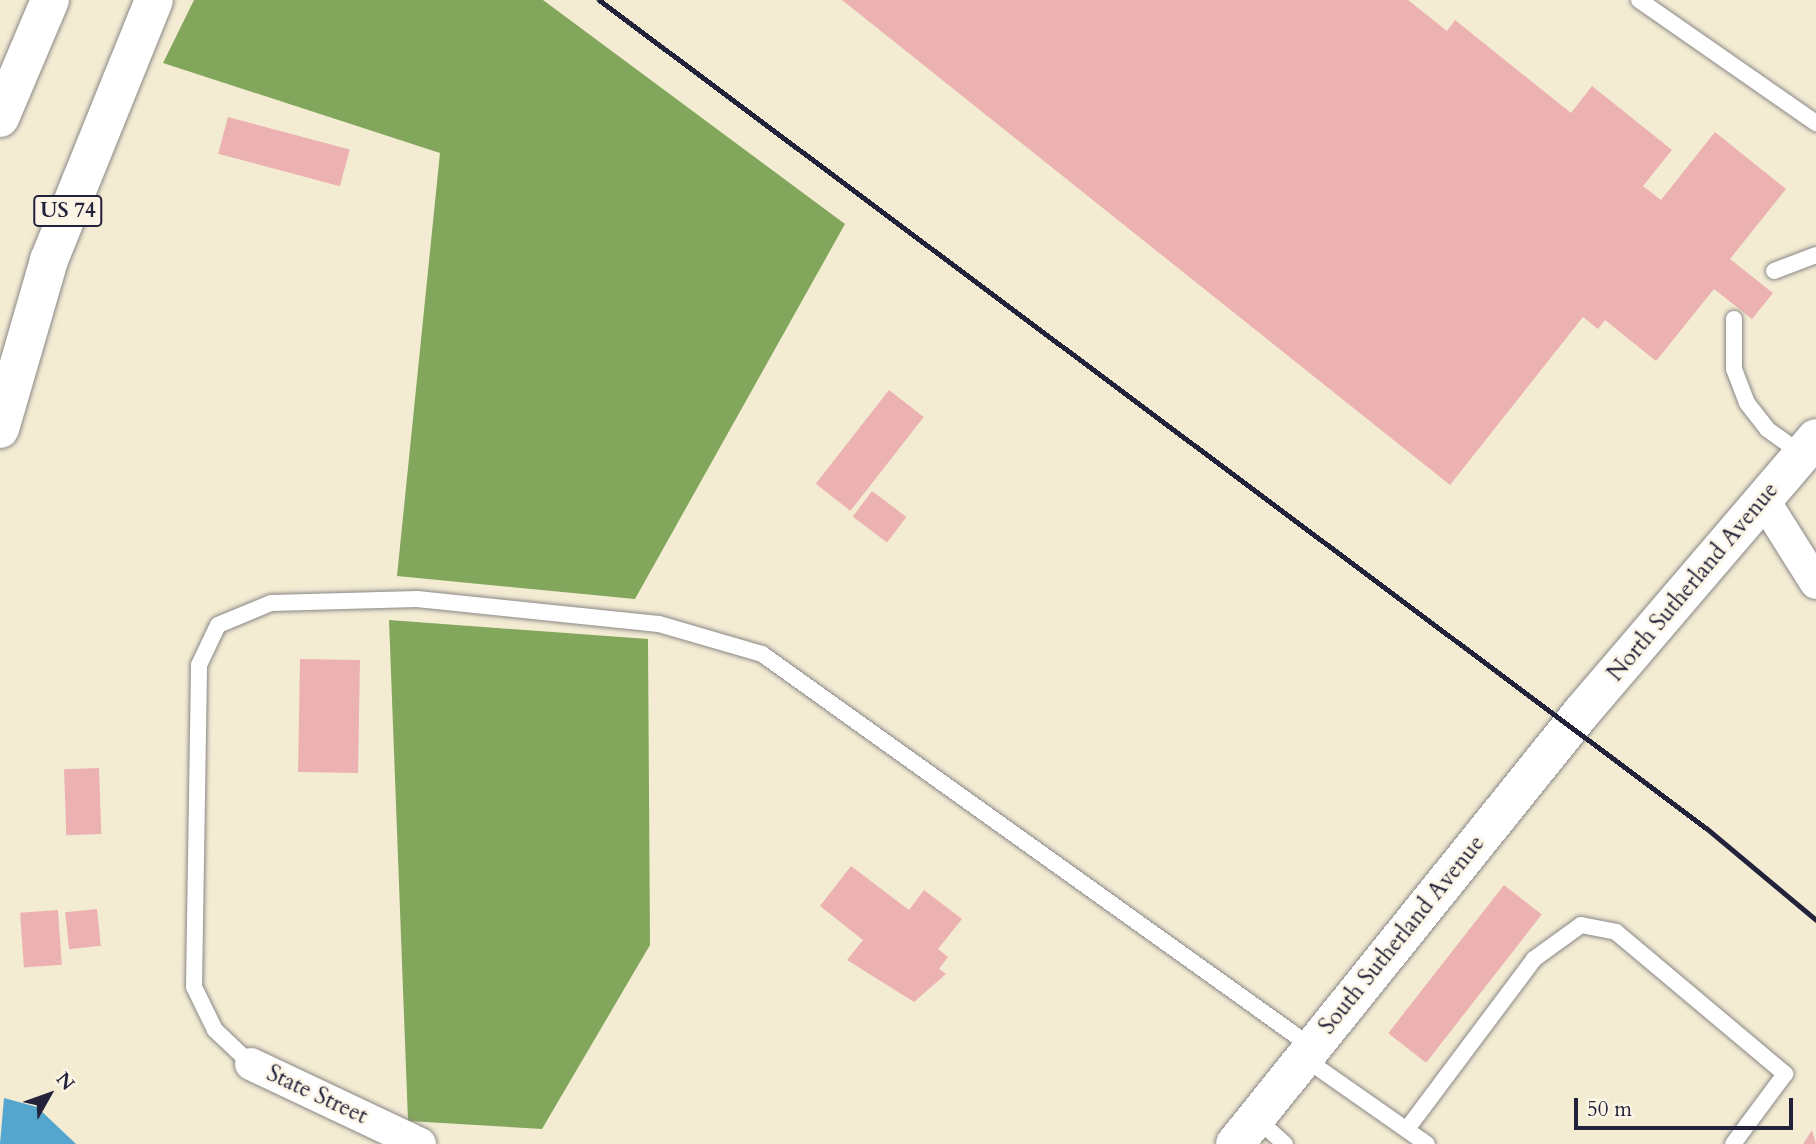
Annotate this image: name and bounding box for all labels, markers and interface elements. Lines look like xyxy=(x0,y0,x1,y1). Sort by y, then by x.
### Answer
road number: US 74 xyxy=(33,194,103,228)
street label: North Sutherland Avenue xyxy=(1602,477,1784,687)
street label: South Sutherland Avenue xyxy=(1313,830,1491,1040)
north arrow xyxy=(14,1060,84,1130)
street label: State Street xyxy=(262,1060,372,1130)
text: N xyxy=(50,1067,80,1096)
scale bar xyxy=(1578,1084,1797,1128)
text: 50 m xyxy=(1587,1095,1632,1124)

